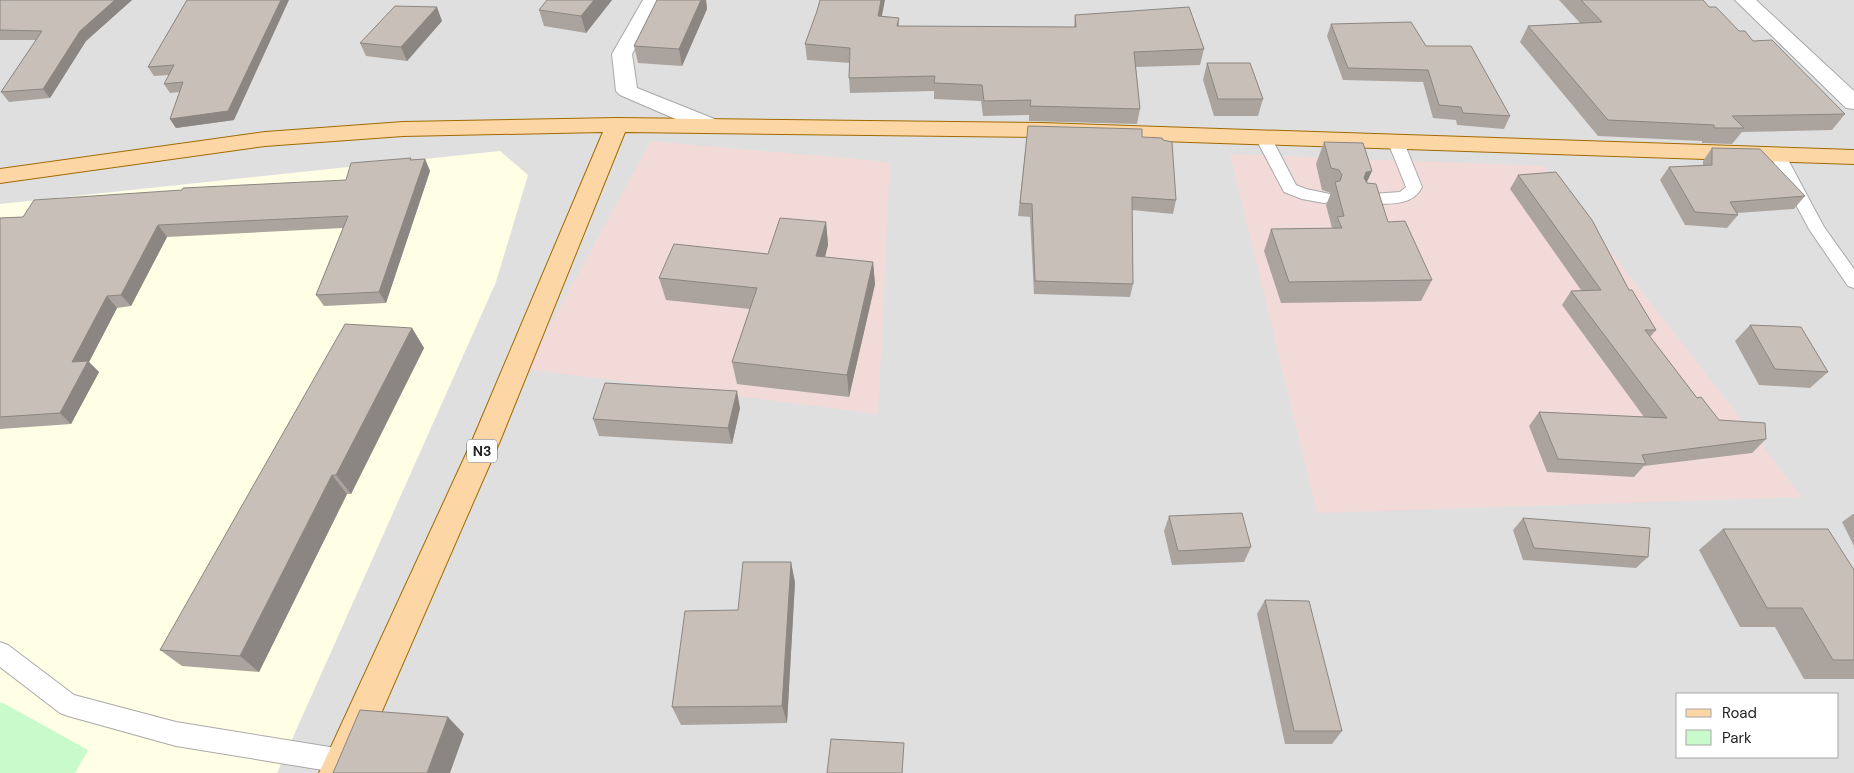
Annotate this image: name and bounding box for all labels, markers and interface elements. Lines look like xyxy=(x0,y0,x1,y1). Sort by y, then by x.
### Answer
road number: N3 xyxy=(467,440,497,462)
legend xyxy=(1676,693,1839,758)
text: Road xyxy=(1722,703,1757,723)
text: Park xyxy=(1722,728,1752,748)

